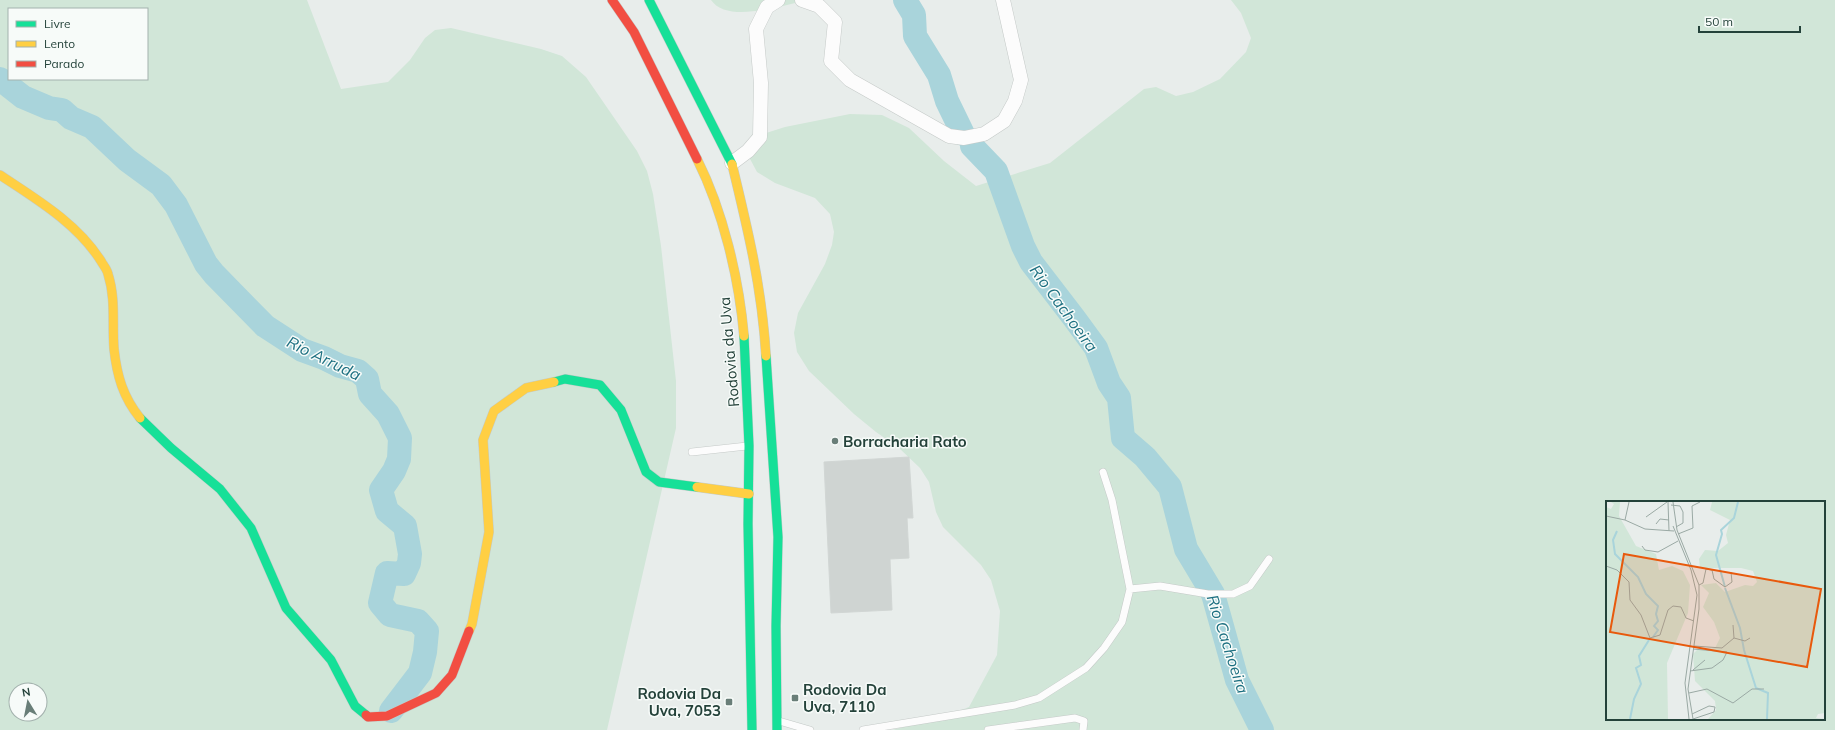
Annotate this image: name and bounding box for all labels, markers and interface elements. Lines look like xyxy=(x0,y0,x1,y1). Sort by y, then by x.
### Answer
legend xyxy=(8,8,148,80)
scale bar xyxy=(1699,8,1800,34)
text: 50 m xyxy=(1705,14,1733,29)
text: Livre xyxy=(44,16,71,31)
text: Lento xyxy=(44,36,75,51)
text: Parado xyxy=(44,56,84,71)
water label: Rio Cachoeira xyxy=(1026,261,1103,356)
street label: Rodovia da Uva xyxy=(715,296,743,408)
water label: Rio Arruda xyxy=(284,331,365,385)
place label: Borracharia Rato xyxy=(843,432,967,451)
marker: Borracharia Rato xyxy=(830,436,840,446)
inset map xyxy=(1606,501,1825,720)
water label: Rio Cachoeira xyxy=(1203,592,1254,696)
place label: Rodovia Da Uva, 7110 xyxy=(803,680,886,716)
north arrow xyxy=(8,682,48,722)
place label: Rodovia Da Uva, 7053 xyxy=(638,684,721,720)
text: N xyxy=(21,685,32,700)
marker: Rodovia Da Uva, 7110 xyxy=(790,693,800,703)
marker: Rodovia Da Uva, 7053 xyxy=(724,697,734,707)

